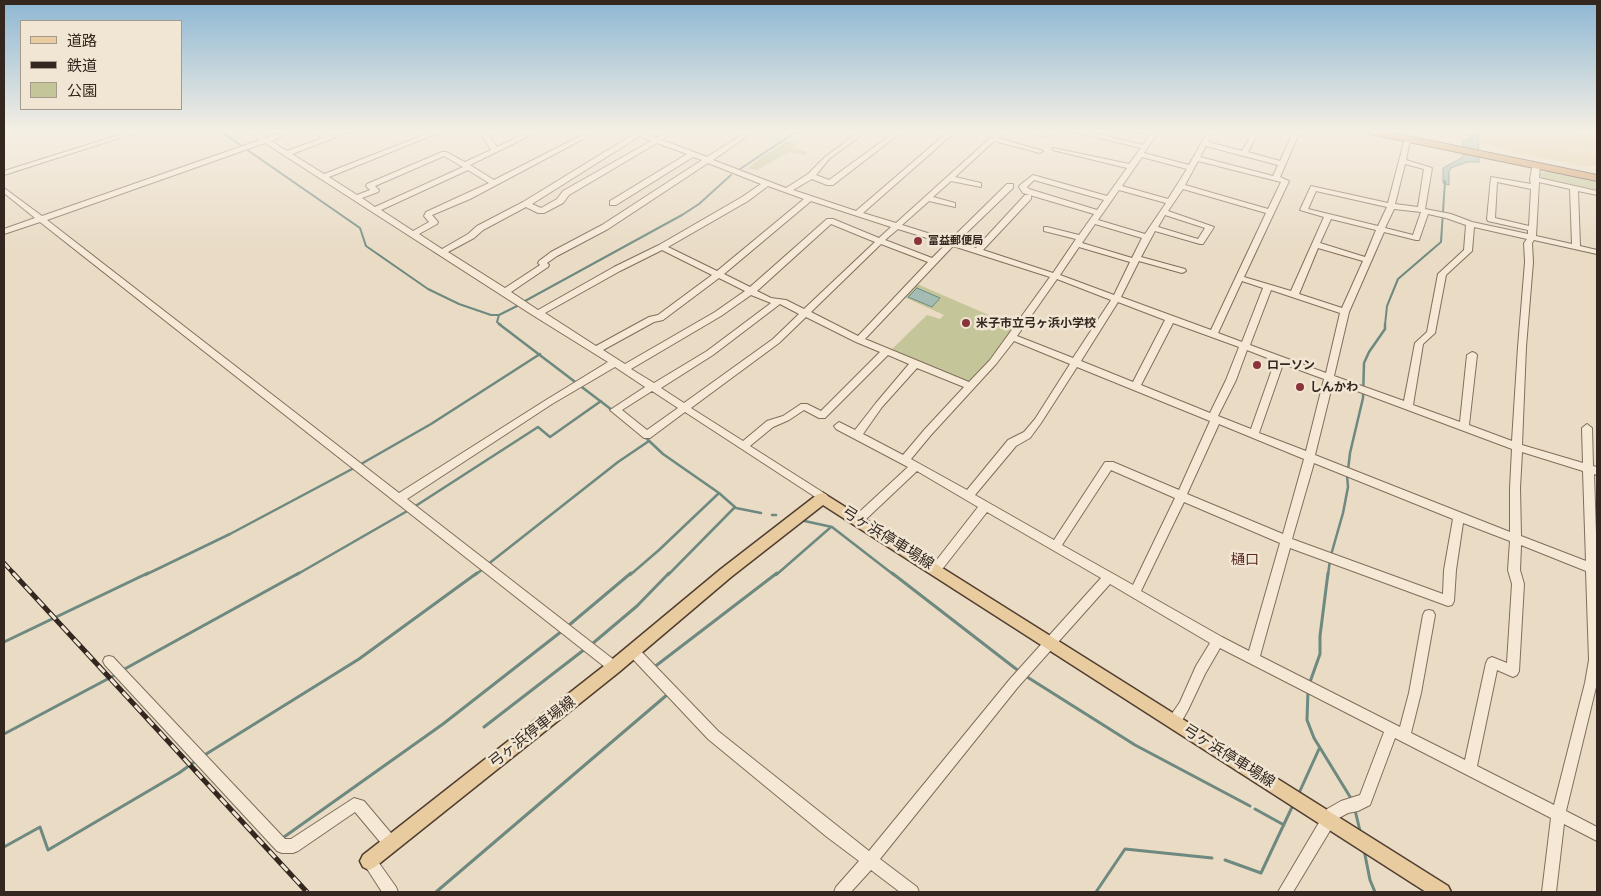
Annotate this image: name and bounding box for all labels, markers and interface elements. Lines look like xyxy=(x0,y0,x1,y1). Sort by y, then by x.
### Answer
legend xyxy=(20,20,182,110)
text: 道路 xyxy=(67,33,97,49)
text: 鉄道 xyxy=(67,58,97,74)
text: 公園 xyxy=(67,83,97,99)
place label: 富益郵便局 xyxy=(928,234,983,248)
marker: 富益郵便局 xyxy=(912,235,924,247)
place label: 米子市立弓ヶ浜小学校 xyxy=(976,316,1096,330)
marker: 米子市立弓ヶ浜小学校 xyxy=(960,317,972,329)
place label: ローソン xyxy=(1267,358,1315,372)
marker: ローソン xyxy=(1251,359,1263,371)
place label: しんかわ xyxy=(1310,380,1358,394)
marker: しんかわ xyxy=(1294,381,1306,393)
street label: 弓ヶ浜停車場線 xyxy=(839,503,937,573)
district label: 樋口 xyxy=(1231,552,1259,568)
street label: 弓ヶ浜停車場線 xyxy=(485,693,579,771)
street label: 弓ヶ浜停車場線 xyxy=(1180,721,1278,791)

